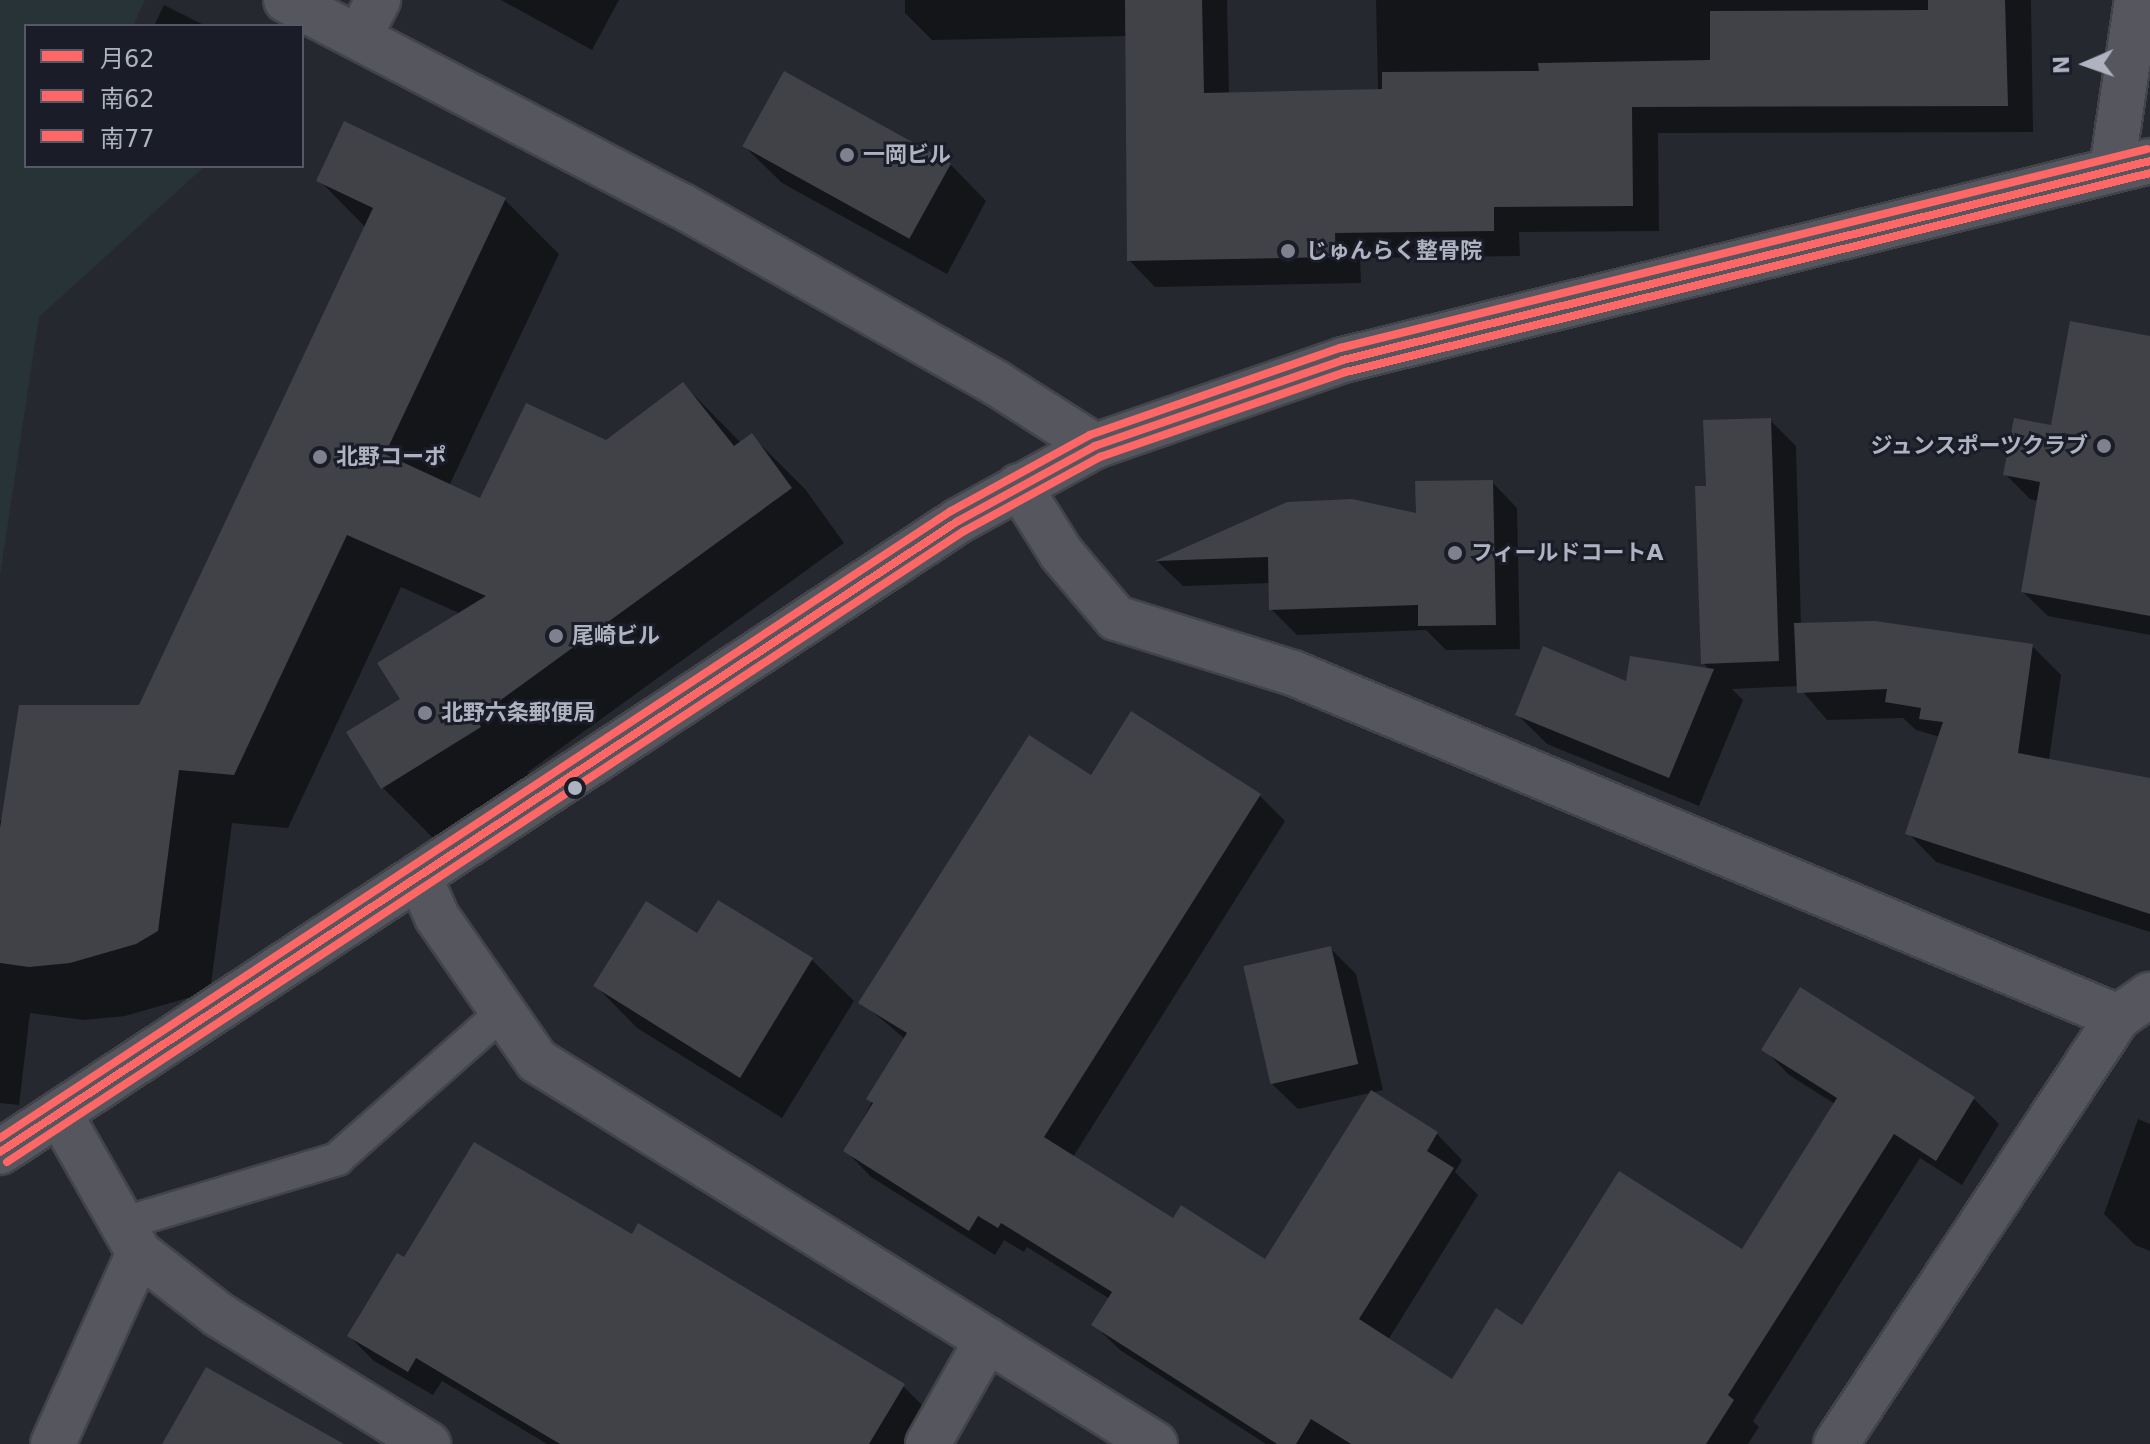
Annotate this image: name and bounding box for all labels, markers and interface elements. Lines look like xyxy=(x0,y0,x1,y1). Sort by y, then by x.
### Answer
legend xyxy=(24,24,304,168)
north arrow xyxy=(2046,24,2126,104)
text: 月62 xyxy=(100,45,155,73)
text: N xyxy=(2049,55,2074,75)
text: 南62 xyxy=(100,85,155,113)
text: 南77 xyxy=(100,125,155,153)
place label: 一岡ビル xyxy=(863,142,951,168)
marker: 一岡ビル xyxy=(838,146,856,164)
place label: じゅんらく整骨院 xyxy=(1306,238,1482,264)
marker: じゅんらく整骨院 xyxy=(1277,240,1299,262)
place label: ジュンスポーツクラブ xyxy=(1868,433,2088,459)
marker: ジュンスポーツクラブ xyxy=(2095,437,2113,455)
place label: 北野コーポ xyxy=(336,444,446,470)
marker: 北野コーポ xyxy=(311,448,329,466)
place label: フィールドコートA xyxy=(1471,540,1664,566)
marker: フィールドコートA xyxy=(1446,544,1464,562)
place label: 尾崎ビル xyxy=(572,623,660,649)
marker: 尾崎ビル xyxy=(547,627,565,645)
place label: 北野六条郵便局 xyxy=(441,700,595,726)
marker: 北野六条郵便局 xyxy=(416,704,434,722)
unlabelled marker xyxy=(567,780,583,796)

